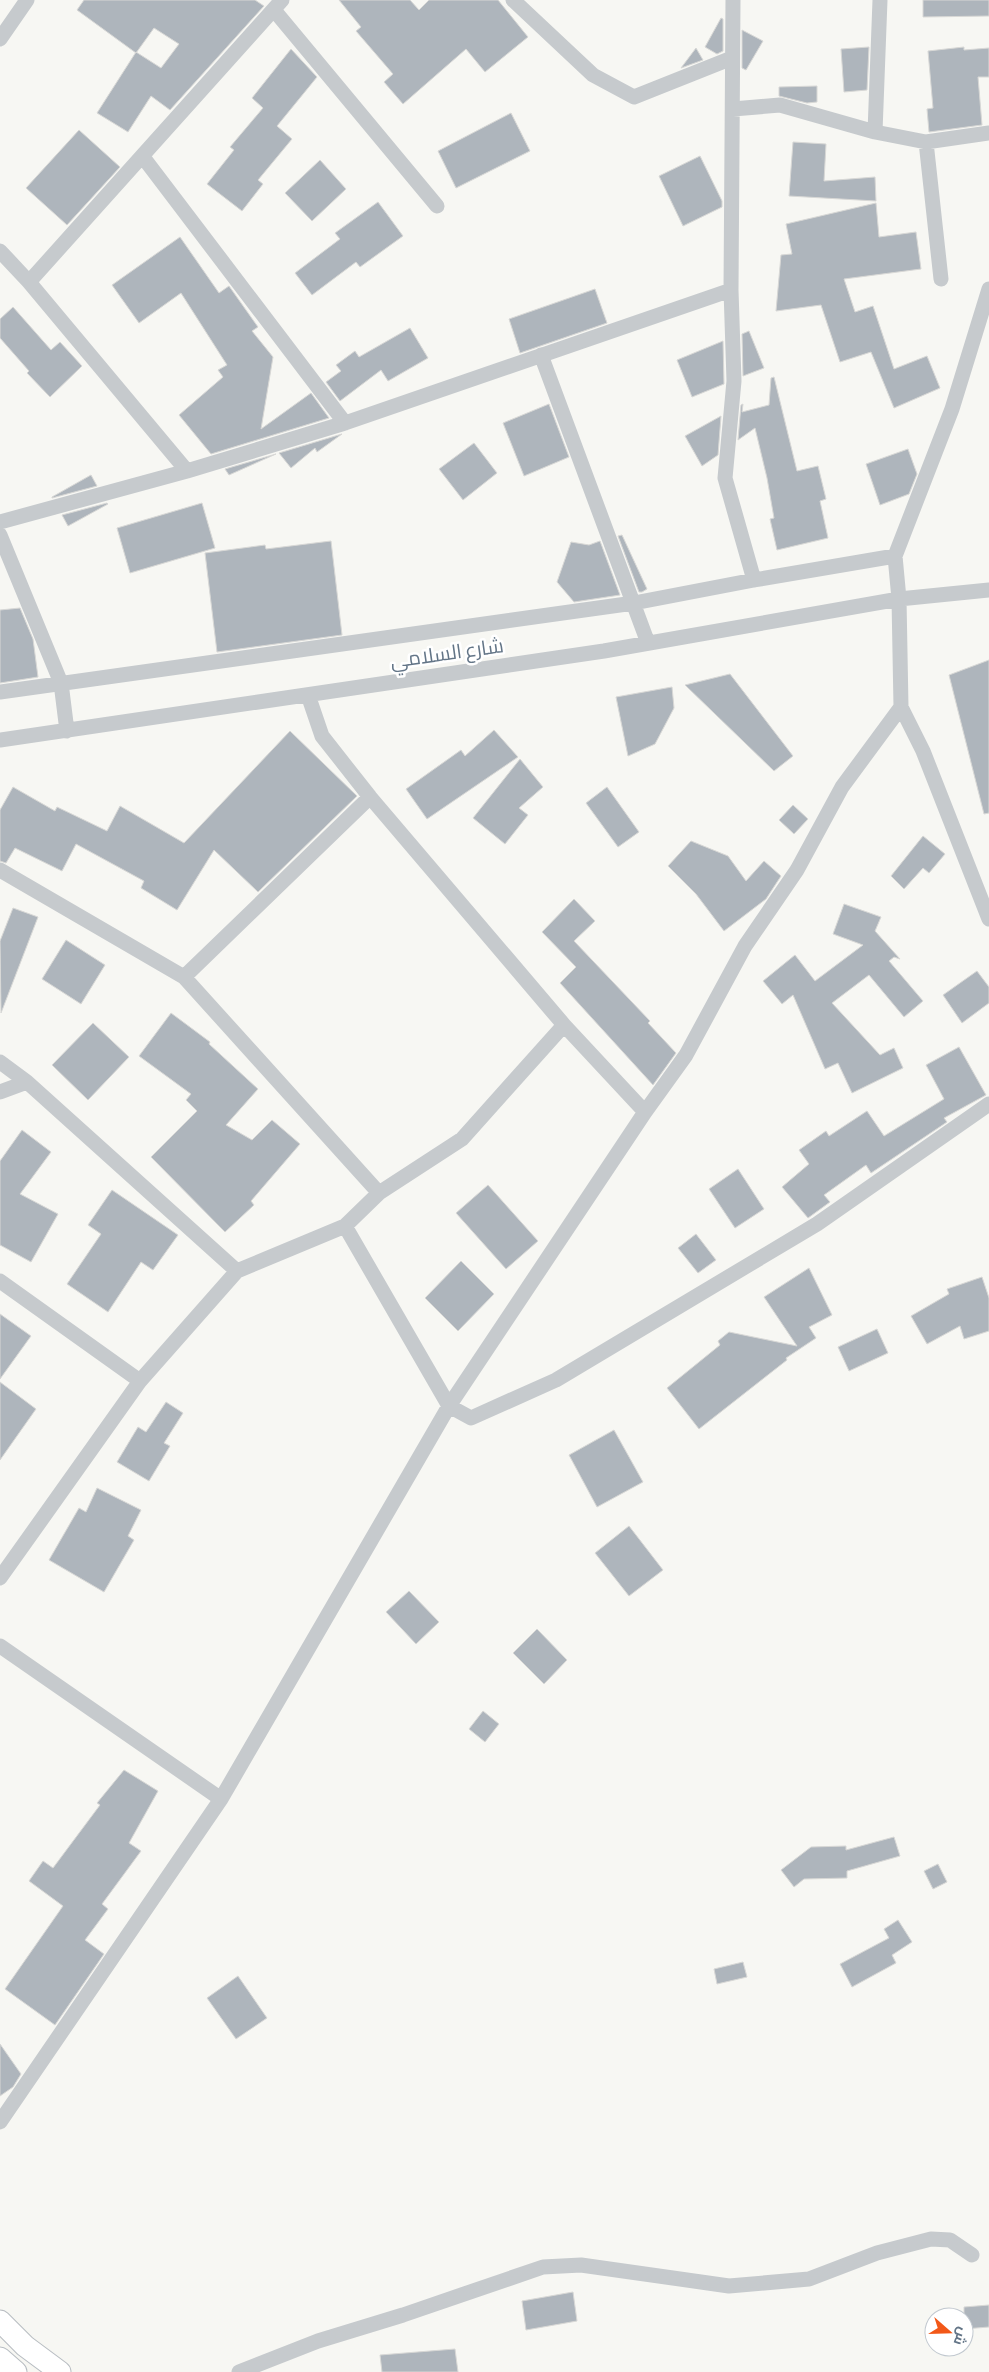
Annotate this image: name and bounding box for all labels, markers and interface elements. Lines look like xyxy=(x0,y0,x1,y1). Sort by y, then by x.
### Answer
street label: شارع السلامي xyxy=(389,636,506,677)
north arrow xyxy=(924,2307,974,2357)
text: ش xyxy=(950,2325,972,2348)

